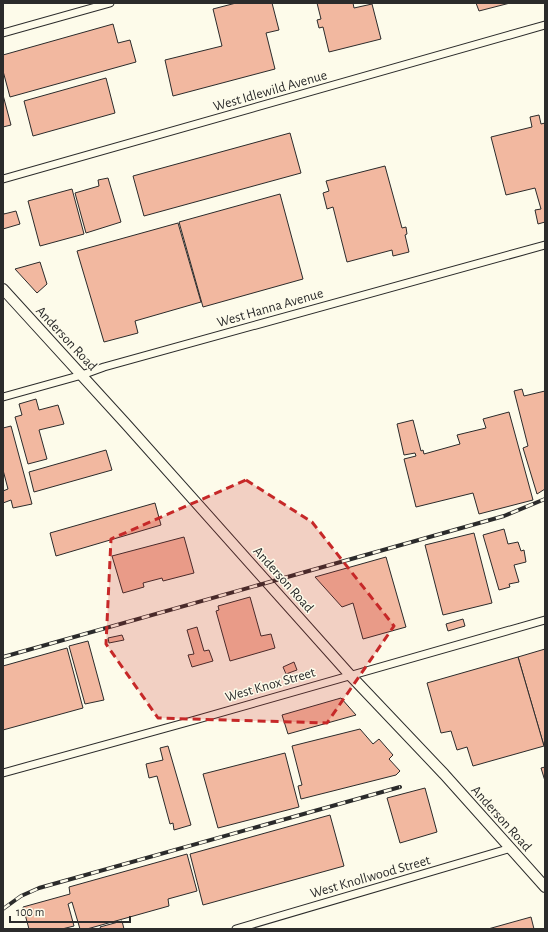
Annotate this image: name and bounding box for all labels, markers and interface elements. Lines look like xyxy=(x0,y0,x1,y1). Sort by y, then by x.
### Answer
street label: West Idlewild Avenue xyxy=(212,68,329,114)
street label: West Hanna Avenue xyxy=(216,286,325,330)
street label: Anderson Road xyxy=(33,304,100,374)
street label: Anderson Road xyxy=(250,544,316,615)
street label: West Knox Street xyxy=(224,665,317,705)
street label: Anderson Road xyxy=(468,783,534,854)
street label: West Knollwood Street xyxy=(309,853,432,901)
scale bar xyxy=(10,898,130,924)
text: 100 m xyxy=(16,906,44,918)

